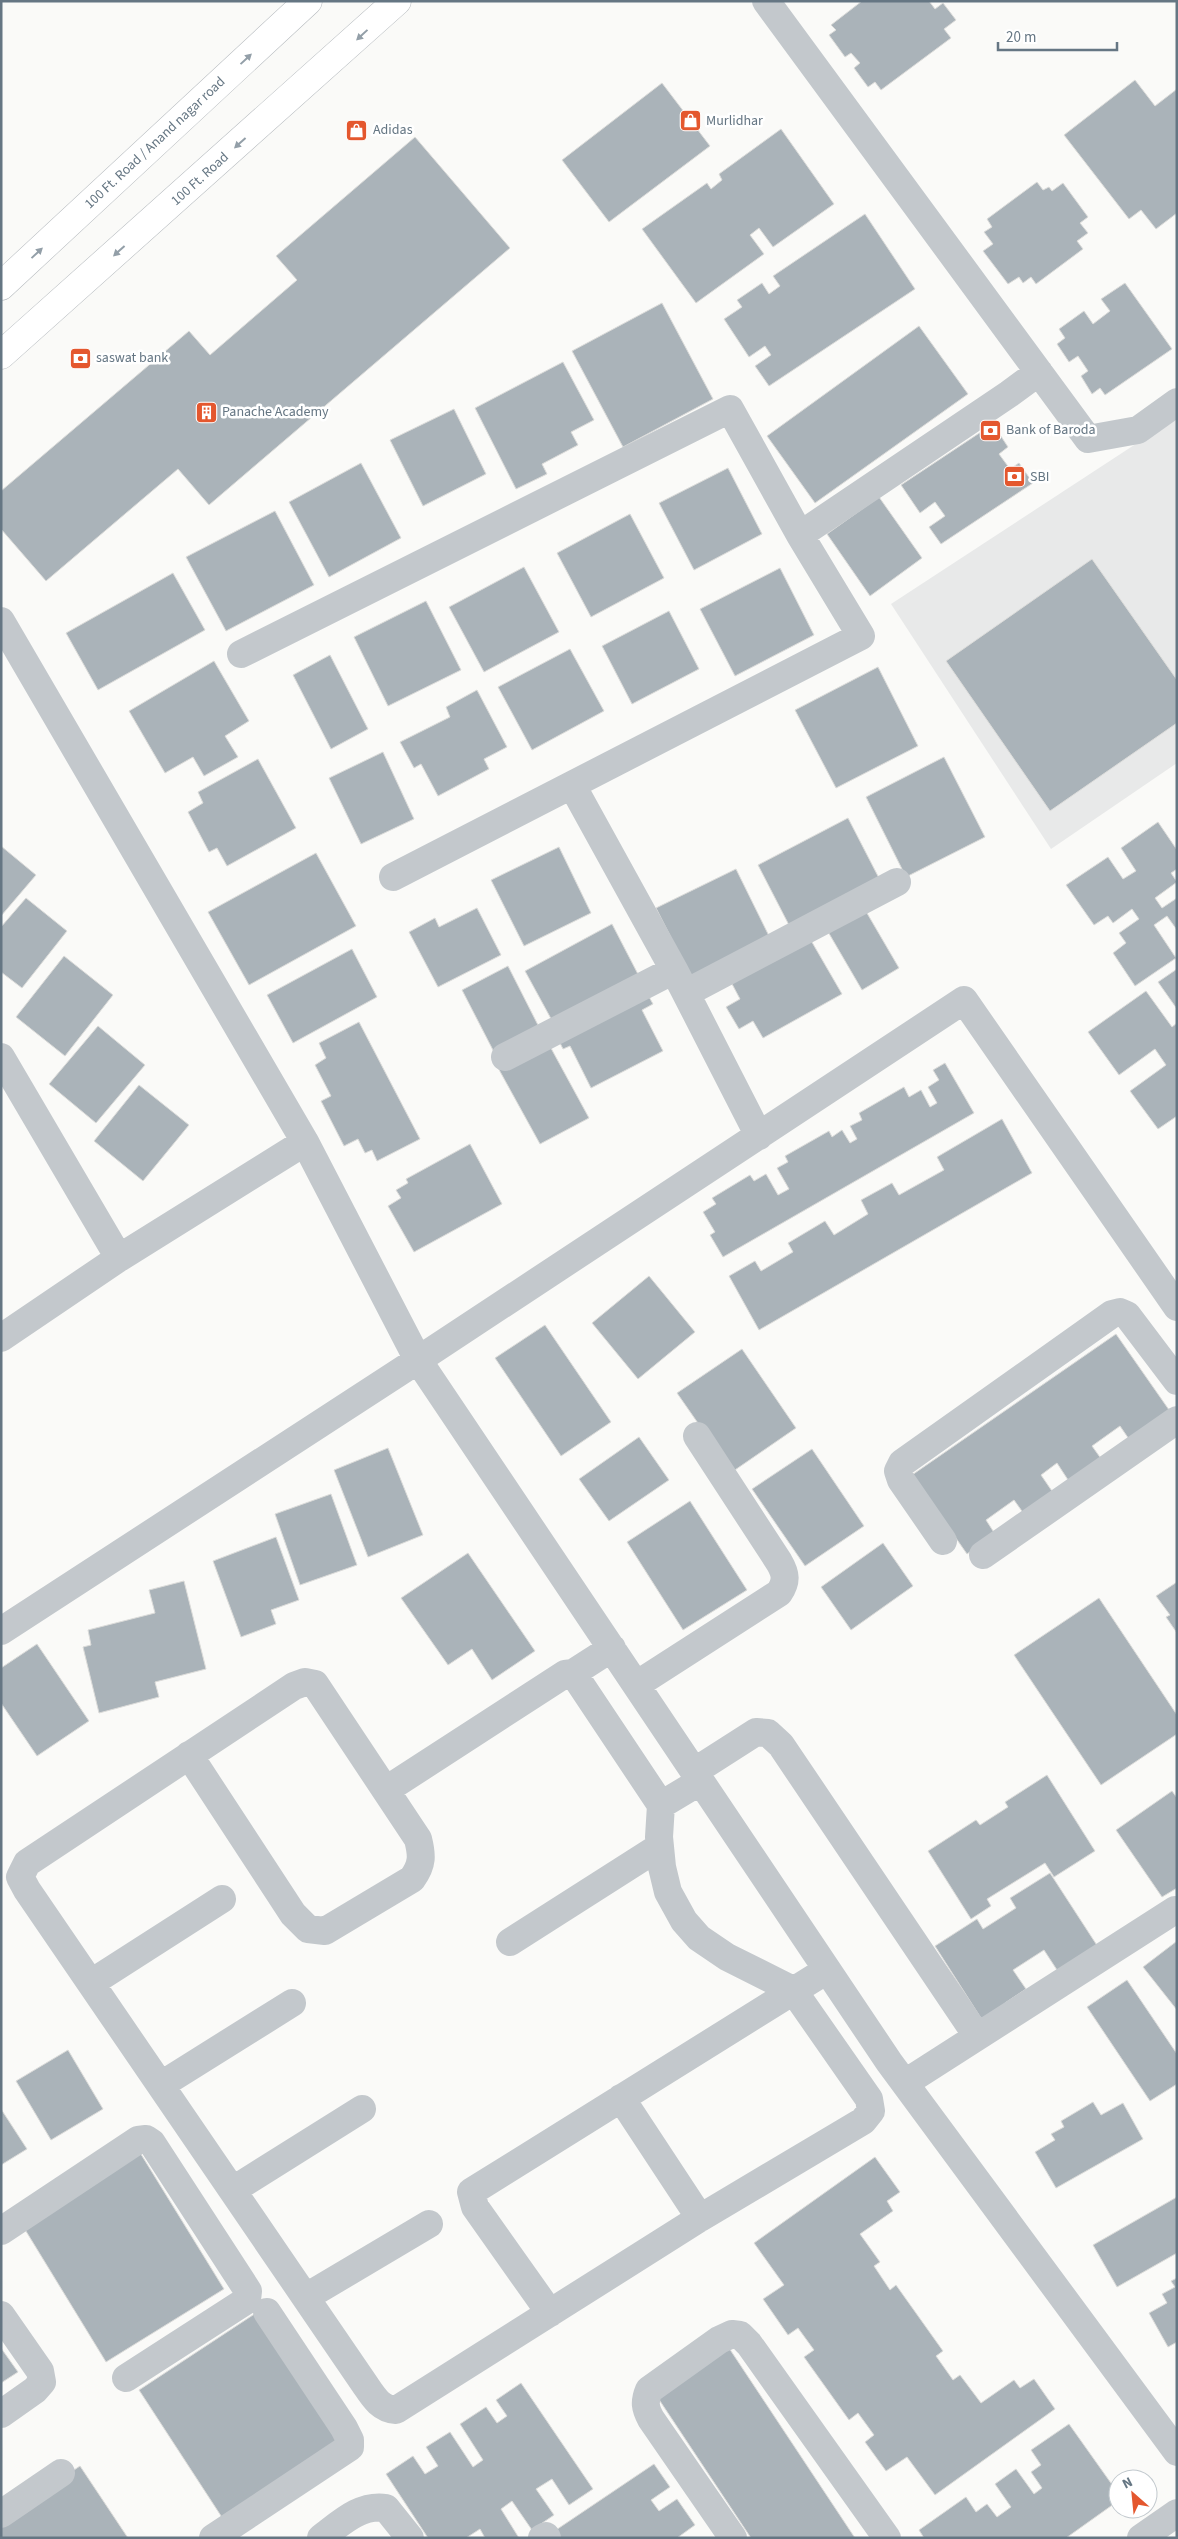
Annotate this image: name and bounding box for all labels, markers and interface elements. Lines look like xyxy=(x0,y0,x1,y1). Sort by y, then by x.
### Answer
scale bar xyxy=(998,20,1117,52)
text: 20 m xyxy=(1006,27,1036,48)
one-way arrow xyxy=(356,29,368,41)
one-way arrow xyxy=(239,53,251,65)
street label: 100 Ft. Road / Anand nagar road xyxy=(81,73,229,213)
shop icon: Murlidhar xyxy=(678,109,702,133)
place label: Murlidhar xyxy=(706,111,763,131)
shop icon: Adidas xyxy=(345,118,369,142)
place label: Adidas xyxy=(373,120,413,140)
one-way arrow xyxy=(235,137,247,149)
street label: 100 Ft. Road xyxy=(168,149,232,209)
one-way arrow xyxy=(112,245,125,256)
one-way arrow xyxy=(31,247,43,259)
bank icon: saswat bank xyxy=(68,346,92,370)
place label: saswat bank xyxy=(96,348,168,368)
building icon: Panache Academy xyxy=(194,400,218,424)
place label: Panache Academy xyxy=(222,402,329,422)
bank icon: Bank of Baroda xyxy=(978,418,1002,442)
place label: Bank of Baroda xyxy=(1006,420,1096,440)
bank icon: SBI xyxy=(1002,465,1026,489)
place label: SBI xyxy=(1030,467,1049,487)
north arrow xyxy=(1108,2469,1158,2519)
text: N xyxy=(1119,2472,1136,2494)

